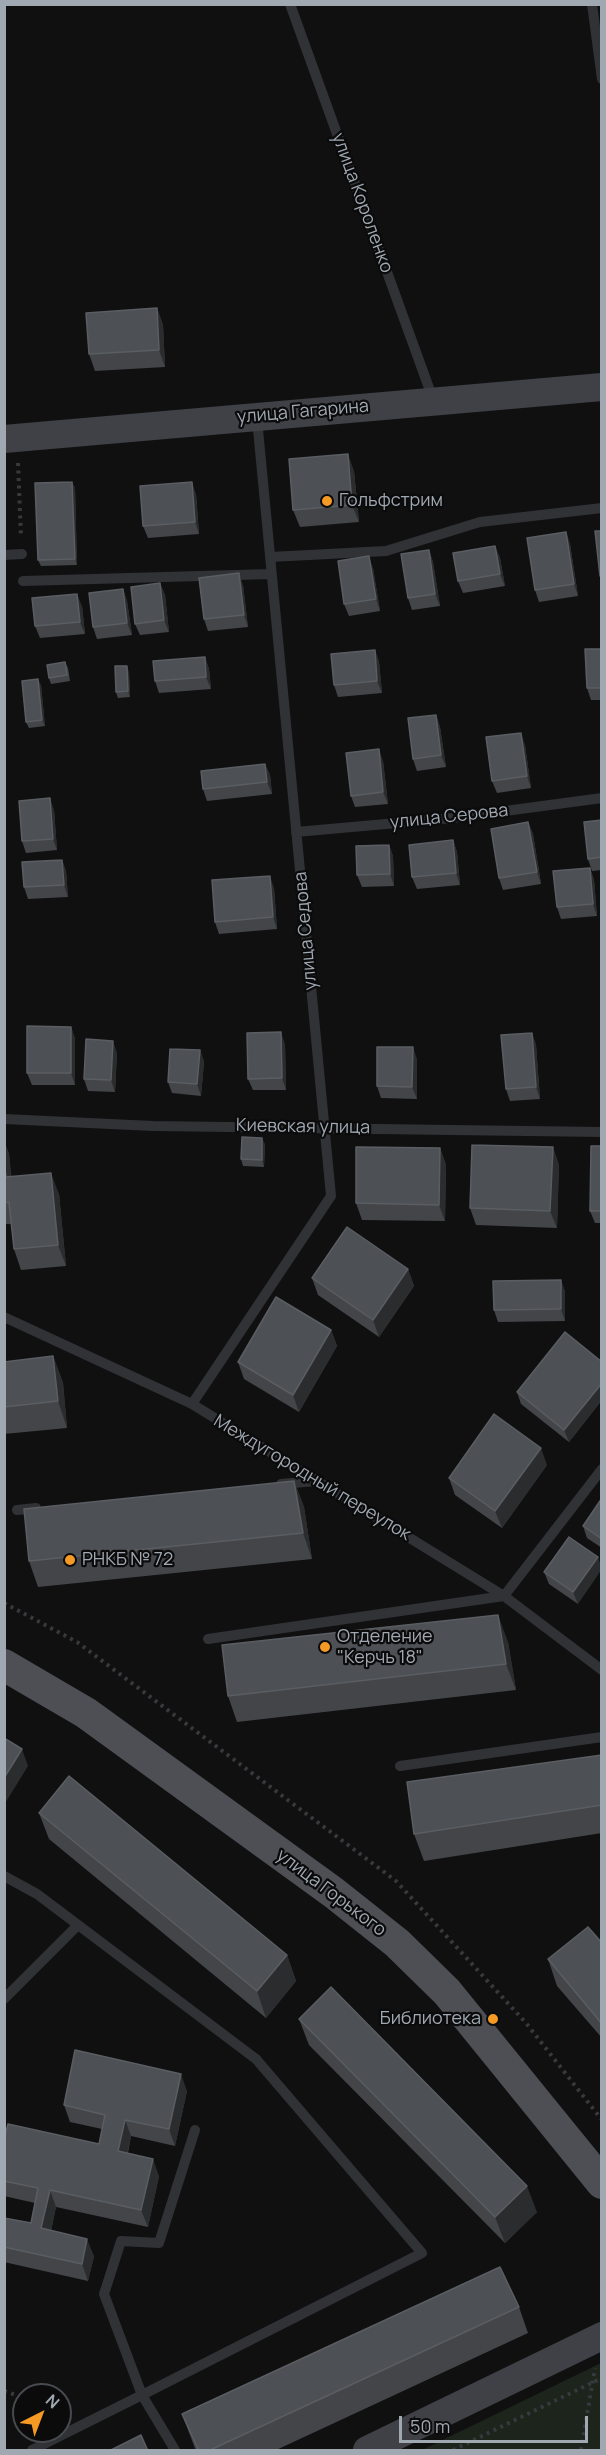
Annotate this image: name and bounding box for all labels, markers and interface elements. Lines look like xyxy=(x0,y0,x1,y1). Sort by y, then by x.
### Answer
street label: улица Короленко xyxy=(327,130,397,276)
street label: улица Гагарина xyxy=(236,395,370,429)
place label: Гольфстрим xyxy=(339,490,443,512)
marker: Гольфстрим xyxy=(320,494,334,508)
street label: улица Серова xyxy=(389,800,509,834)
street label: улица Седова xyxy=(290,871,322,991)
street label: Киевская улица xyxy=(236,1115,370,1139)
street label: Междугородный переулок xyxy=(210,1411,414,1545)
place label: РНКБ № 72 xyxy=(82,1549,173,1571)
marker: РНКБ № 72 xyxy=(63,1553,77,1567)
place label: Отделение "Керчь 18" xyxy=(337,1626,433,1668)
marker: Отделение "Керчь 18" xyxy=(318,1640,332,1654)
street label: улица Горького xyxy=(272,1845,390,1941)
place label: Библиотека xyxy=(380,2008,481,2030)
marker: Библиотека xyxy=(486,2012,500,2026)
north arrow xyxy=(12,2383,72,2443)
text: N xyxy=(41,2389,64,2413)
scale bar xyxy=(402,2404,591,2442)
text: 50 m xyxy=(410,2414,450,2438)

